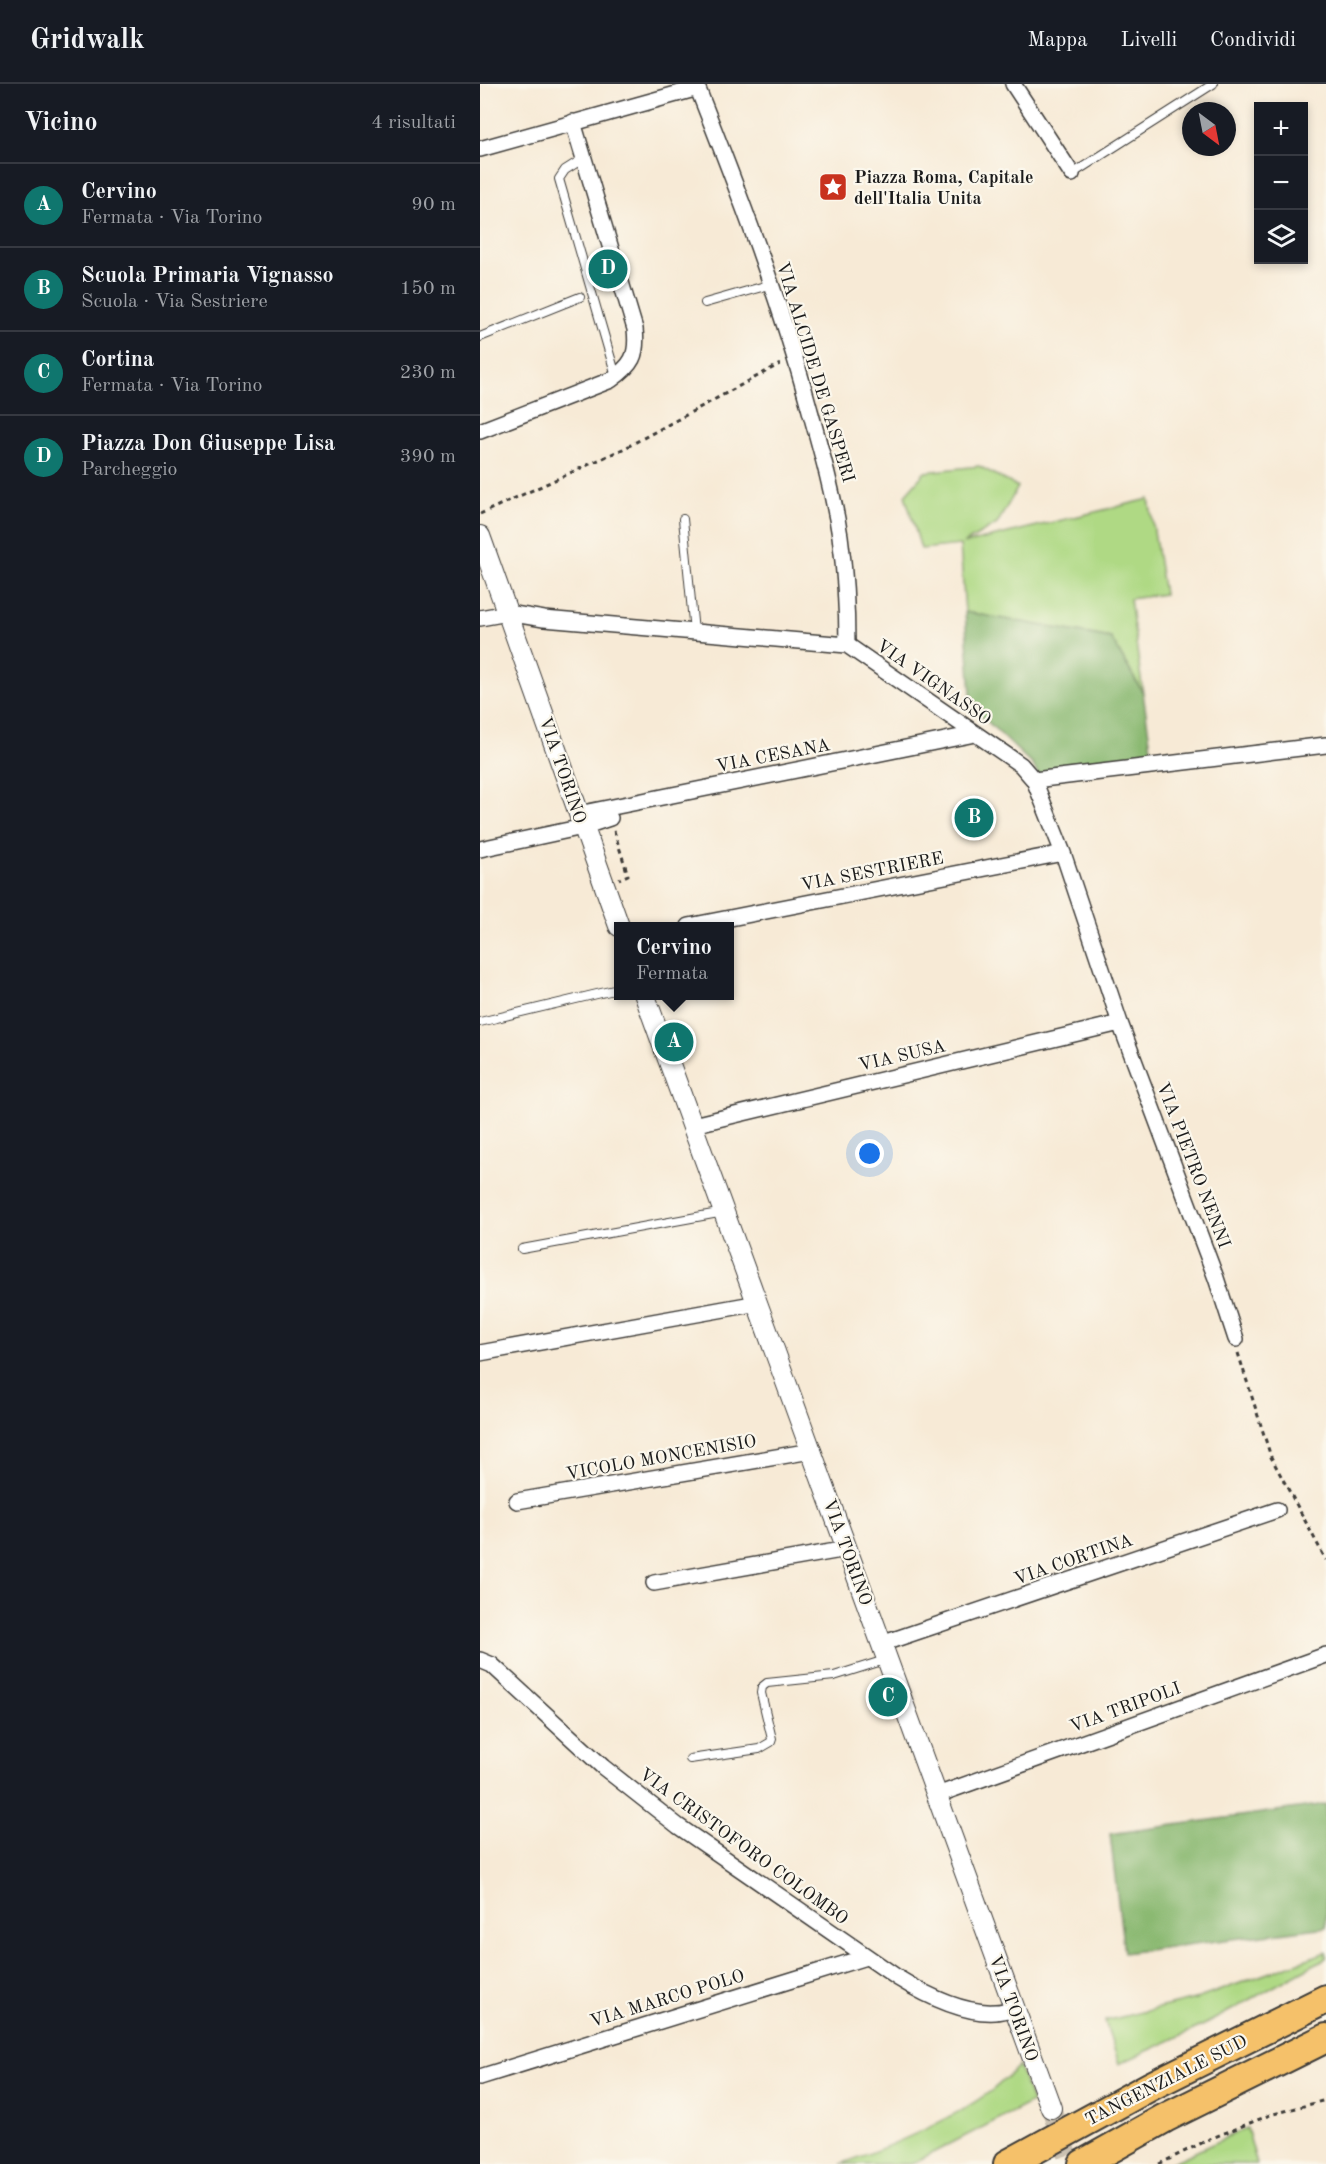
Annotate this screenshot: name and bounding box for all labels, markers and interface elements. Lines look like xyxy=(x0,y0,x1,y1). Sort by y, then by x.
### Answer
text: Gridwalk xyxy=(30,27,145,55)
text: Mappa xyxy=(1027,30,1088,51)
text: Livelli xyxy=(1121,30,1177,51)
text: Condividi xyxy=(1210,30,1296,51)
north arrow xyxy=(1182,102,1236,156)
map controls xyxy=(1254,102,1308,264)
button: + xyxy=(1254,102,1308,156)
text: Vicino xyxy=(24,110,98,136)
text: 4 risultati xyxy=(371,113,456,133)
button: − xyxy=(1254,156,1308,210)
place label: Piazza Roma, Capitale dell'Italia Unita xyxy=(854,169,1034,208)
place icon: Piazza Roma, Capitale dell'Italia Unita xyxy=(817,171,849,203)
text: Cervino xyxy=(81,181,157,203)
text: A xyxy=(36,195,51,215)
text: 90 m xyxy=(411,195,456,215)
text: Fermata · Via Torino xyxy=(81,208,263,228)
button: layers xyxy=(1254,210,1308,264)
pin: D xyxy=(588,246,628,291)
street label: VIA ALCIDE DE GASPERI xyxy=(773,260,857,485)
text: Scuola Primaria Vignasso xyxy=(81,265,334,287)
text: B xyxy=(36,279,51,299)
text: 150 m xyxy=(400,279,456,299)
text: Scuola · Via Sestriere xyxy=(81,292,268,312)
text: Cortina xyxy=(81,349,154,371)
text: C xyxy=(37,363,50,383)
text: 230 m xyxy=(400,363,456,383)
text: Fermata · Via Torino xyxy=(81,376,263,396)
text: Piazza Don Giuseppe Lisa xyxy=(81,433,335,455)
text: D xyxy=(36,447,51,467)
text: 390 m xyxy=(400,447,456,467)
text: Parcheggio xyxy=(81,460,178,480)
street label: VIA VIGNASSO xyxy=(873,637,994,729)
street label: VIA TORINO xyxy=(535,715,589,826)
street label: VIA CESANA xyxy=(715,736,832,776)
pin: B xyxy=(954,796,994,840)
street label: VIA SESTRIERE xyxy=(799,849,945,895)
popup xyxy=(614,922,734,1000)
text: Cervino xyxy=(636,937,712,959)
text: Fermata xyxy=(636,964,708,984)
pin: A xyxy=(654,1020,694,1064)
street label: VIA SUSA xyxy=(857,1037,948,1075)
street label: VIA PIETRO NENNI xyxy=(1153,1080,1233,1251)
your location xyxy=(855,1139,884,1168)
street label: VICOLO MONCENISIO xyxy=(564,1432,758,1484)
street label: VIA TORINO xyxy=(820,1497,875,1608)
street label: VIA CORTINA xyxy=(1012,1531,1135,1589)
pin: C xyxy=(868,1674,908,1720)
street label: VIA TRIPOLI xyxy=(1067,1680,1183,1736)
street label: VIA CRISTOFORO COLOMBO xyxy=(636,1765,851,1928)
street label: VIA TORINO xyxy=(986,1953,1041,2064)
street label: VIA MARCO POLO xyxy=(588,1967,747,2031)
street label: TANGENZIALE SUD xyxy=(1083,2032,1250,2130)

